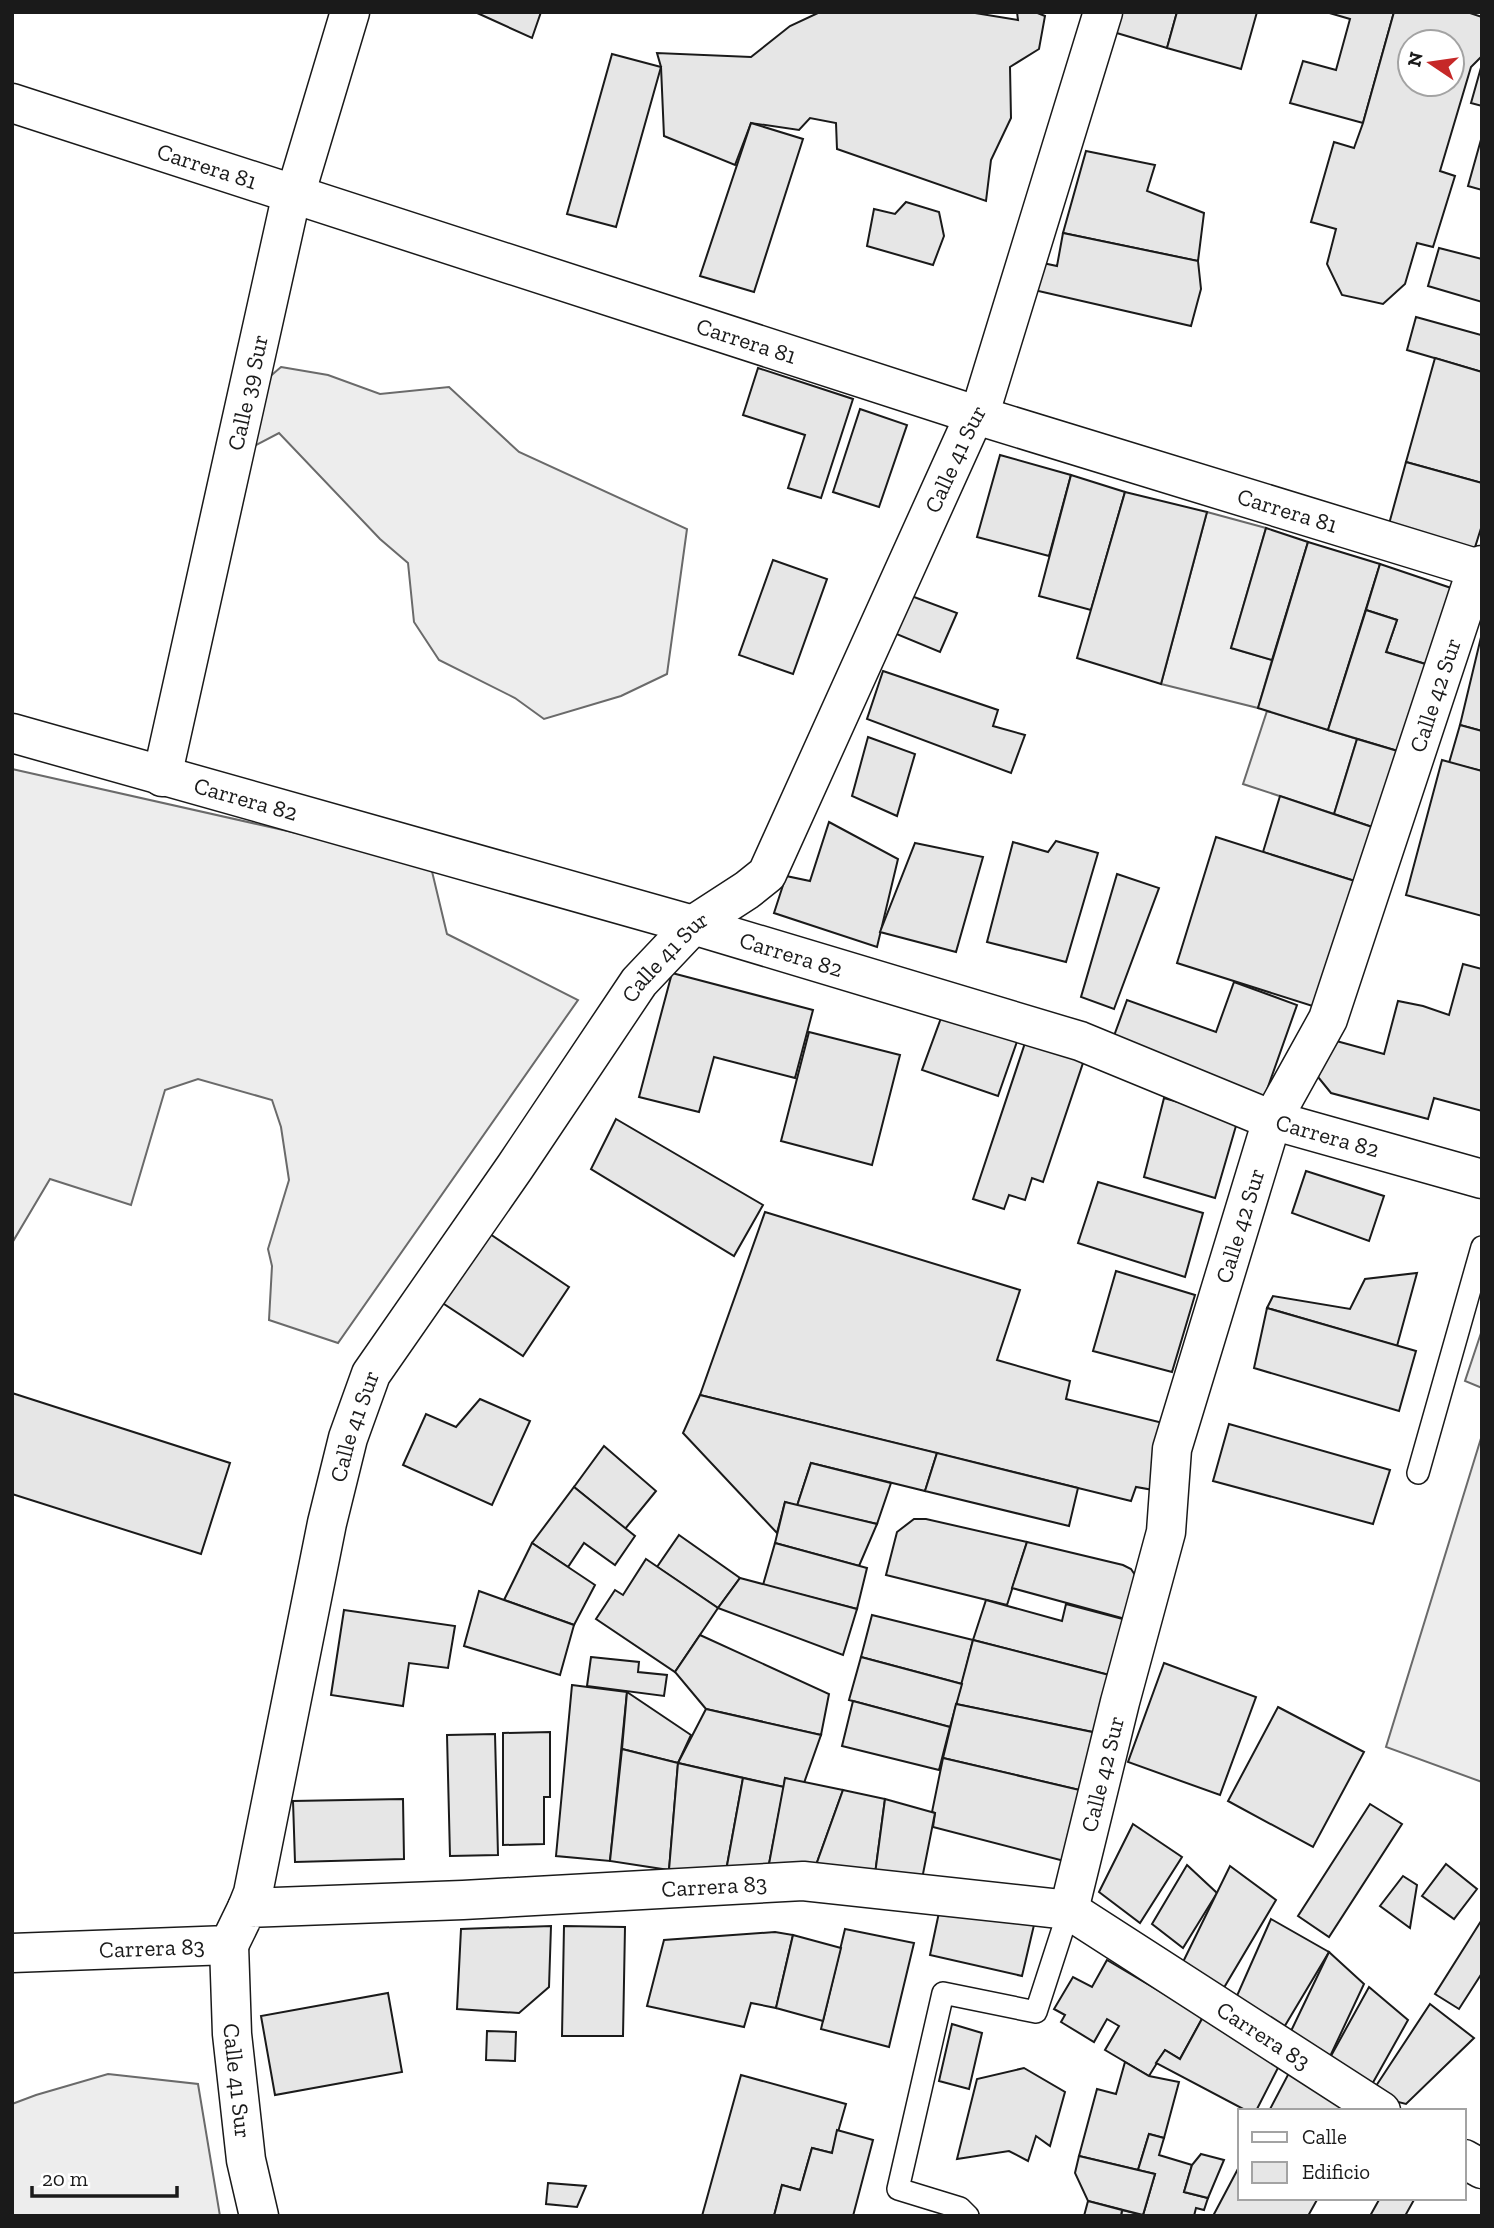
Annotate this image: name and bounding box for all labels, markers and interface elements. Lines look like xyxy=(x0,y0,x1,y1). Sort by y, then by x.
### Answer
north arrow xyxy=(1396,28,1466,98)
text: N xyxy=(1402,50,1428,69)
street label: Carrera 81 xyxy=(154,137,261,195)
street label: Carrera 81 xyxy=(693,311,800,370)
street label: Calle 39 Sur xyxy=(221,332,274,453)
street label: Calle 41 Sur xyxy=(918,400,992,517)
street label: Carrera 81 xyxy=(1234,482,1341,539)
street label: Calle 42 Sur xyxy=(1403,634,1467,756)
street label: Carrera 82 xyxy=(191,771,301,827)
street label: Calle 41 Sur xyxy=(615,905,714,1008)
street label: Carrera 82 xyxy=(736,926,846,983)
street label: Carrera 82 xyxy=(1273,1108,1383,1164)
street label: Calle 42 Sur xyxy=(1209,1165,1271,1286)
street label: Calle 41 Sur xyxy=(324,1367,385,1485)
street label: Calle 42 Sur xyxy=(1075,1713,1130,1835)
street label: Carrera 83 xyxy=(661,1869,768,1903)
street label: Carrera 83 xyxy=(99,1932,205,1964)
street label: Carrera 83 xyxy=(1212,1995,1316,2076)
street label: Calle 41 Sur xyxy=(218,2023,257,2140)
legend xyxy=(1238,2109,1466,2200)
text: Calle xyxy=(1302,2124,1347,2149)
scale bar xyxy=(32,2154,177,2198)
text: Edificio xyxy=(1302,2159,1370,2184)
text: 20 m xyxy=(42,2166,88,2191)

